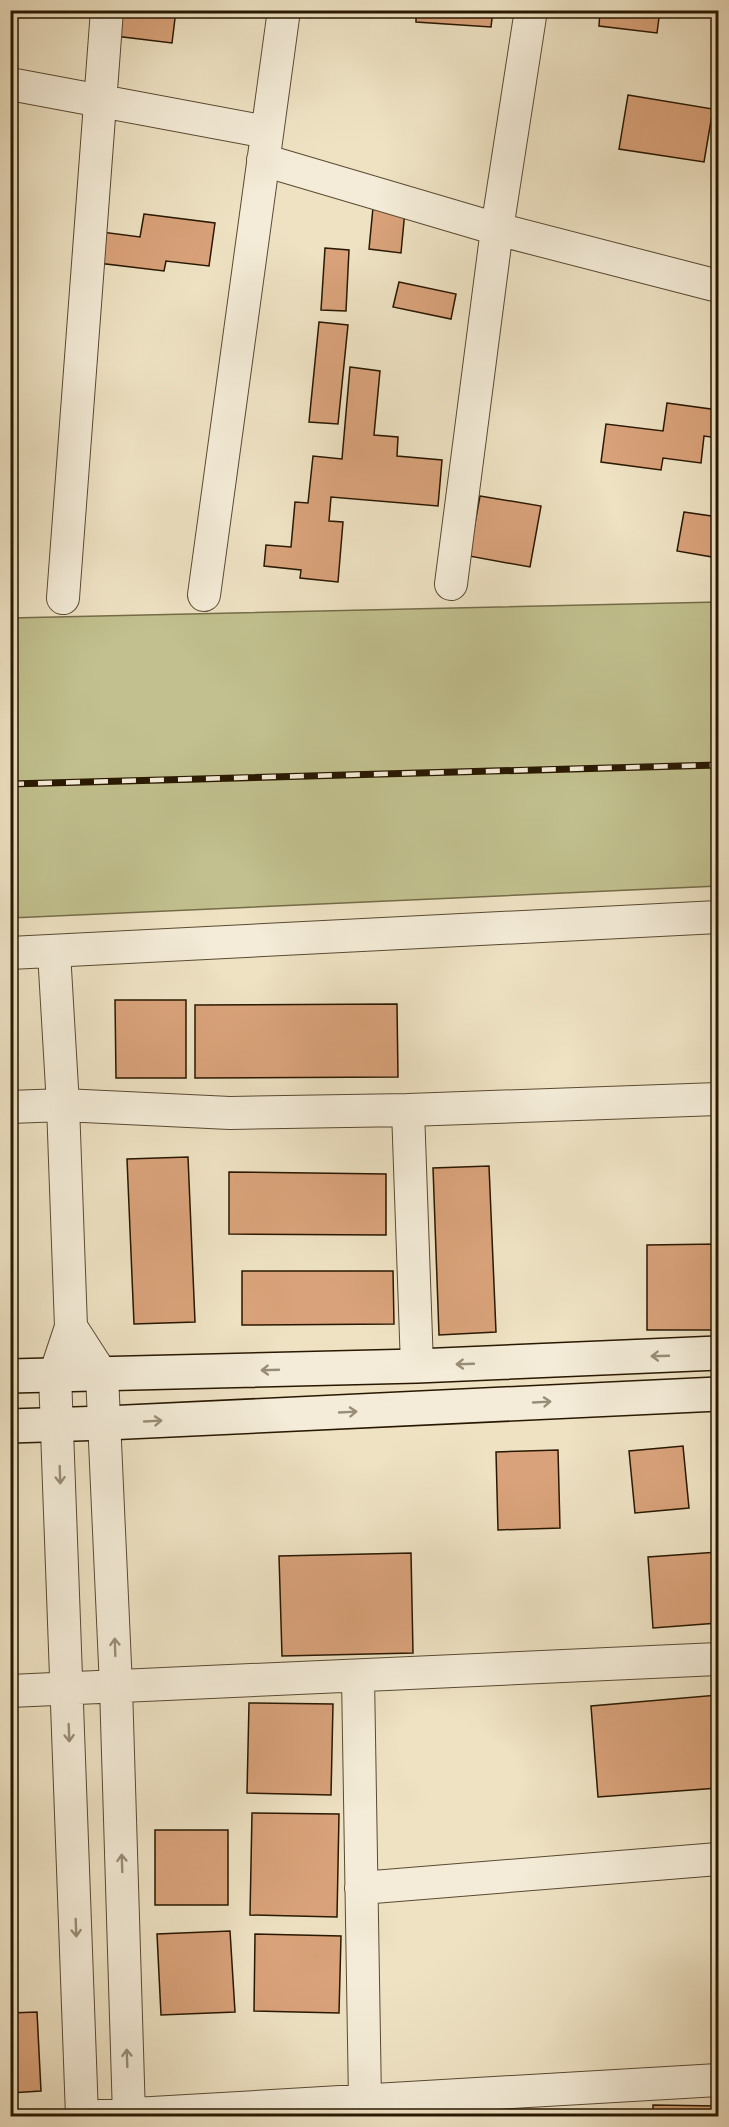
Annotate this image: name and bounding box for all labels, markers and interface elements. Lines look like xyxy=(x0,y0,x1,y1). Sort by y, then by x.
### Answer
one-way arrow xyxy=(651,1350,671,1361)
one-way arrow xyxy=(456,1359,476,1370)
one-way arrow xyxy=(261,1365,281,1376)
one-way arrow xyxy=(532,1397,552,1408)
one-way arrow xyxy=(337,1406,357,1417)
one-way arrow xyxy=(142,1416,162,1427)
one-way arrow xyxy=(54,1465,65,1485)
one-way arrow xyxy=(109,1638,120,1658)
one-way arrow xyxy=(64,1723,75,1743)
one-way arrow xyxy=(116,1854,127,1874)
one-way arrow xyxy=(70,1918,82,1938)
one-way arrow xyxy=(121,2049,133,2069)

